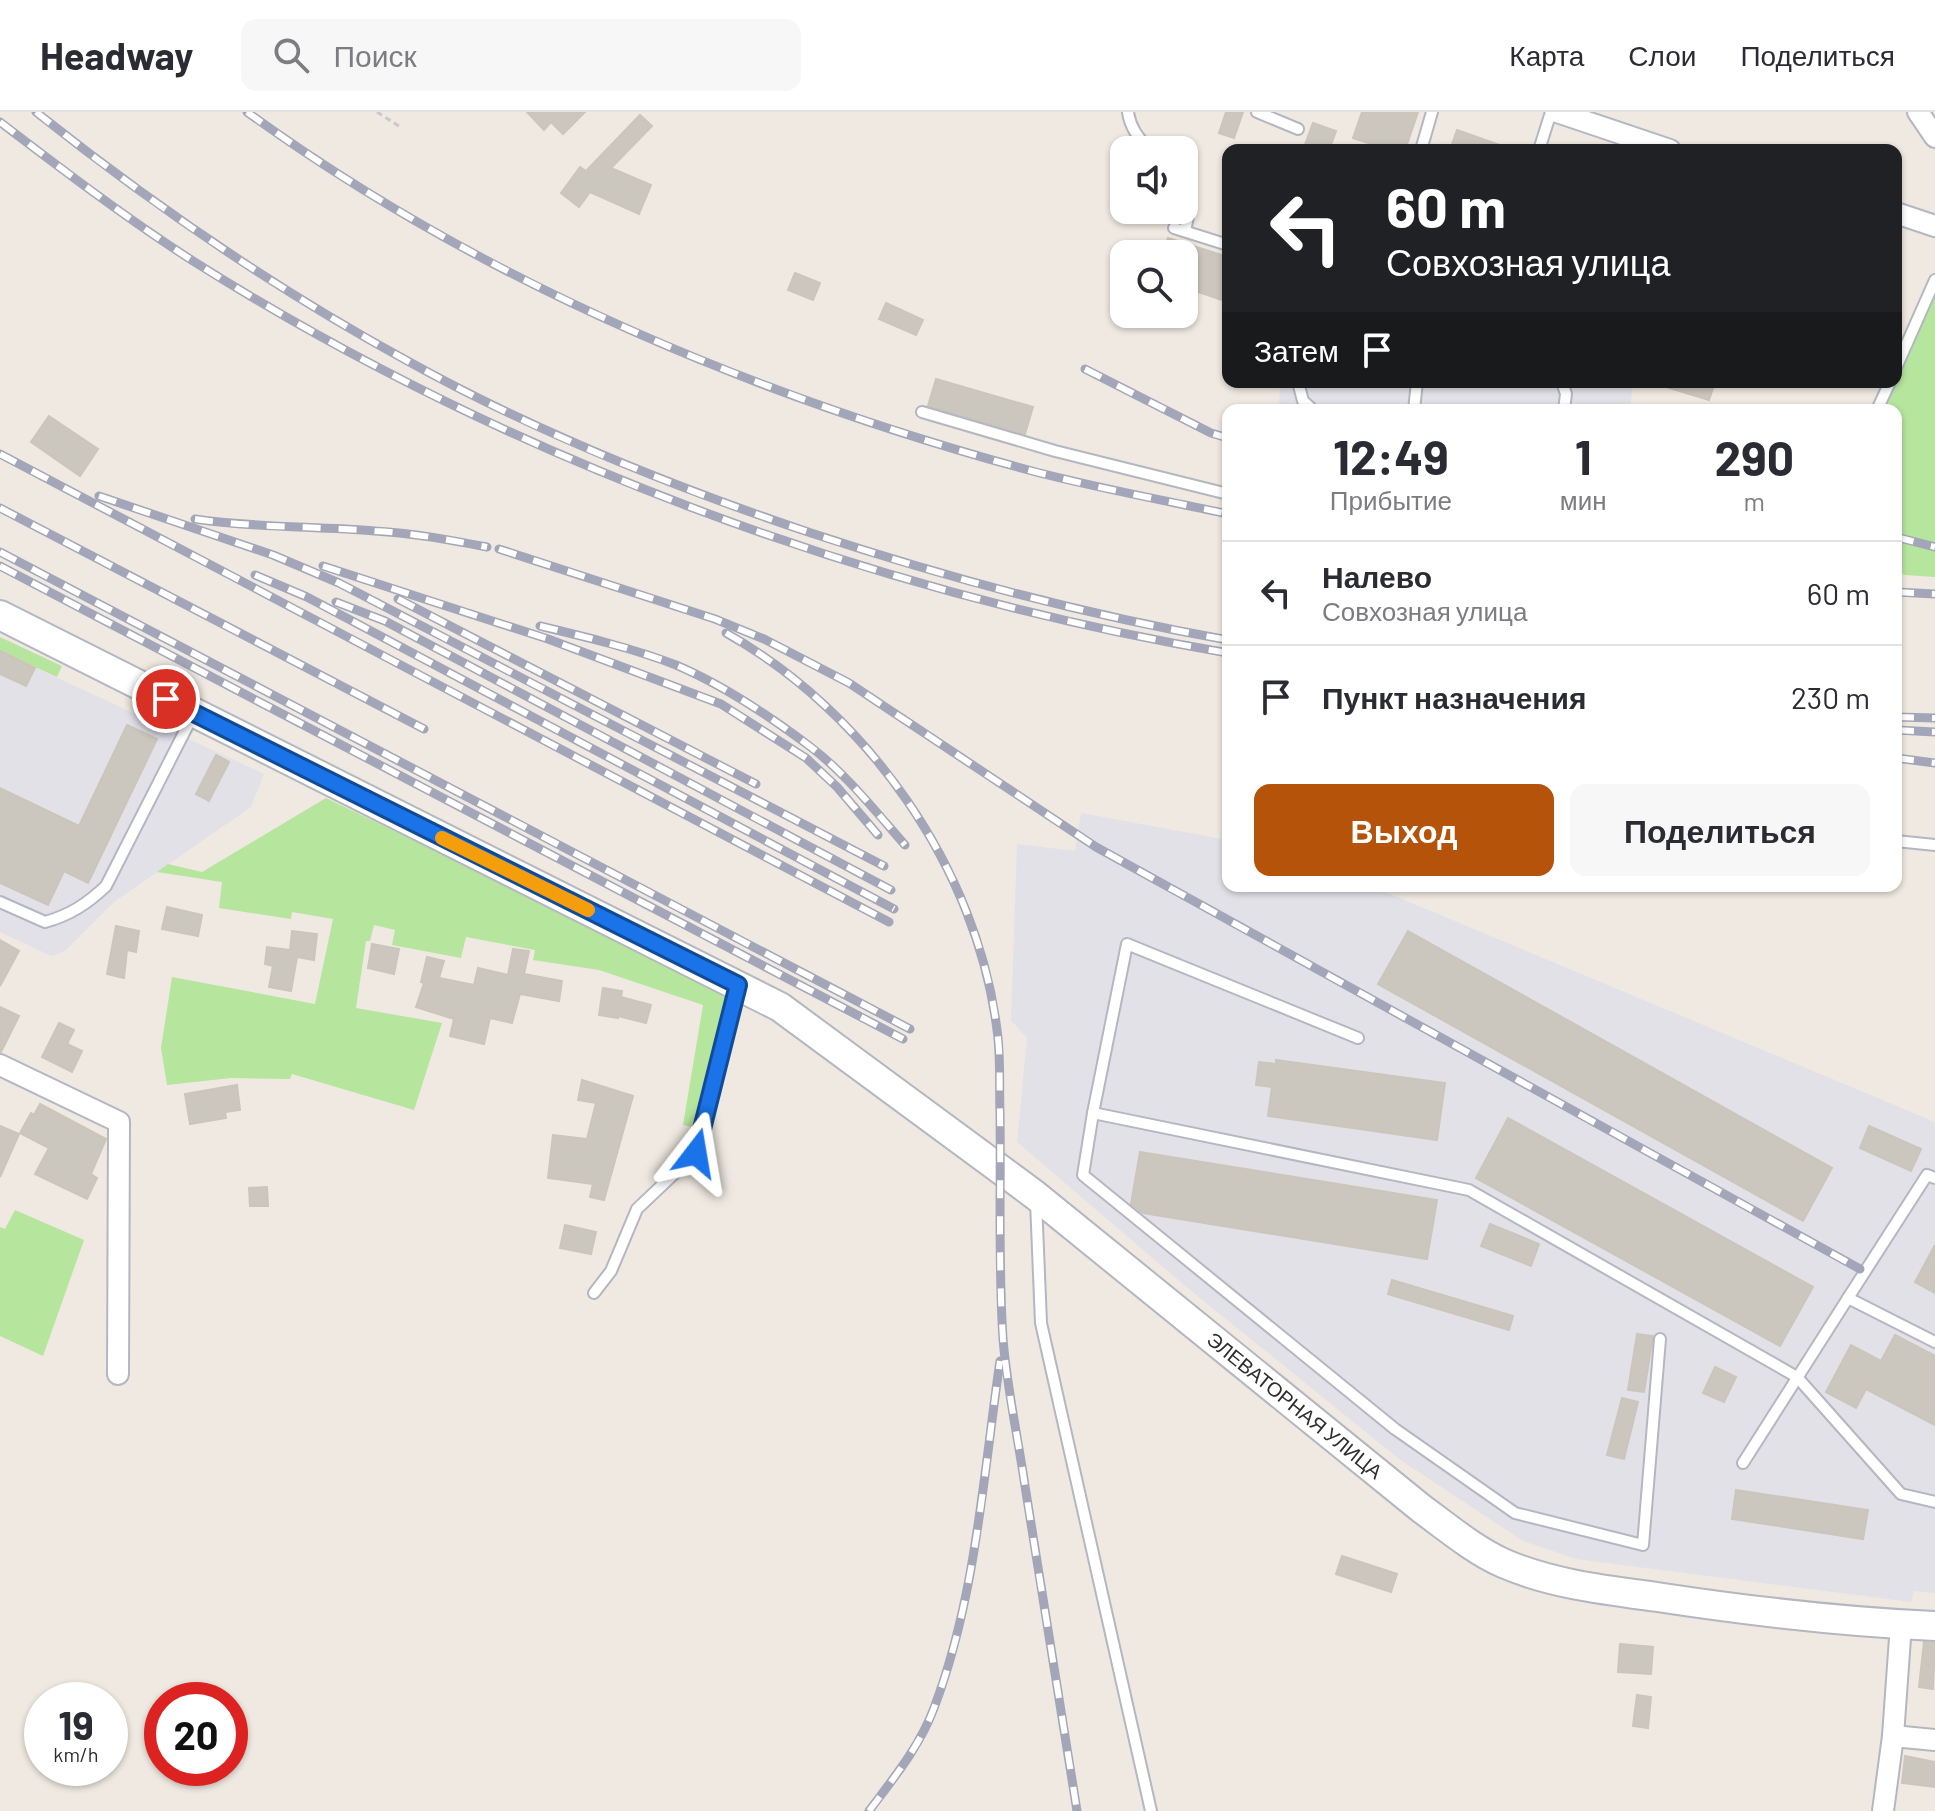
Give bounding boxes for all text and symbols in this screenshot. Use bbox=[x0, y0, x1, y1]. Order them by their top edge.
search box bbox=[241, 19, 801, 91]
text: Headway bbox=[40, 32, 193, 78]
icon: search bbox=[269, 33, 313, 77]
text: Поиск bbox=[333, 37, 417, 73]
text: Карта bbox=[1509, 38, 1584, 72]
text: Слои bbox=[1628, 38, 1696, 72]
text: Поделиться bbox=[1740, 38, 1895, 72]
map controls bbox=[1110, 136, 1198, 328]
button: sound bbox=[1110, 136, 1198, 224]
text: 60 m bbox=[1386, 172, 1506, 239]
icon: left bbox=[1254, 176, 1358, 280]
button: search bbox=[1110, 240, 1198, 328]
text: Совхозная улица bbox=[1386, 240, 1670, 283]
icon: arrive bbox=[1355, 328, 1399, 372]
text: Затем bbox=[1254, 332, 1339, 368]
text: 12:49 bbox=[1333, 427, 1449, 485]
text: 1 bbox=[1575, 427, 1592, 485]
text: 290 bbox=[1714, 428, 1794, 486]
text: Прибытие bbox=[1330, 484, 1452, 515]
text: мин bbox=[1560, 484, 1607, 515]
text: m bbox=[1744, 485, 1765, 516]
text: Налево bbox=[1322, 558, 1432, 594]
icon: left bbox=[1254, 571, 1298, 615]
text: 60 m bbox=[1807, 575, 1870, 611]
text: Совхозная улица bbox=[1322, 595, 1527, 626]
pin bbox=[132, 665, 200, 733]
icon: arrive bbox=[1254, 675, 1298, 719]
icon: arrive bbox=[144, 677, 188, 721]
text: Пункт назначения bbox=[1322, 679, 1586, 715]
text: 230 m bbox=[1791, 679, 1870, 715]
button: Выход bbox=[1254, 784, 1554, 876]
button: Поделиться bbox=[1570, 784, 1870, 876]
position arrow bbox=[654, 1111, 738, 1195]
street label: ЭЛЕВАТОРНАЯ УЛИЦА bbox=[1203, 1327, 1388, 1483]
speed limit sign: 20 bbox=[144, 1682, 248, 1786]
text: 19 bbox=[58, 1700, 94, 1748]
text: km/h bbox=[53, 1742, 99, 1766]

